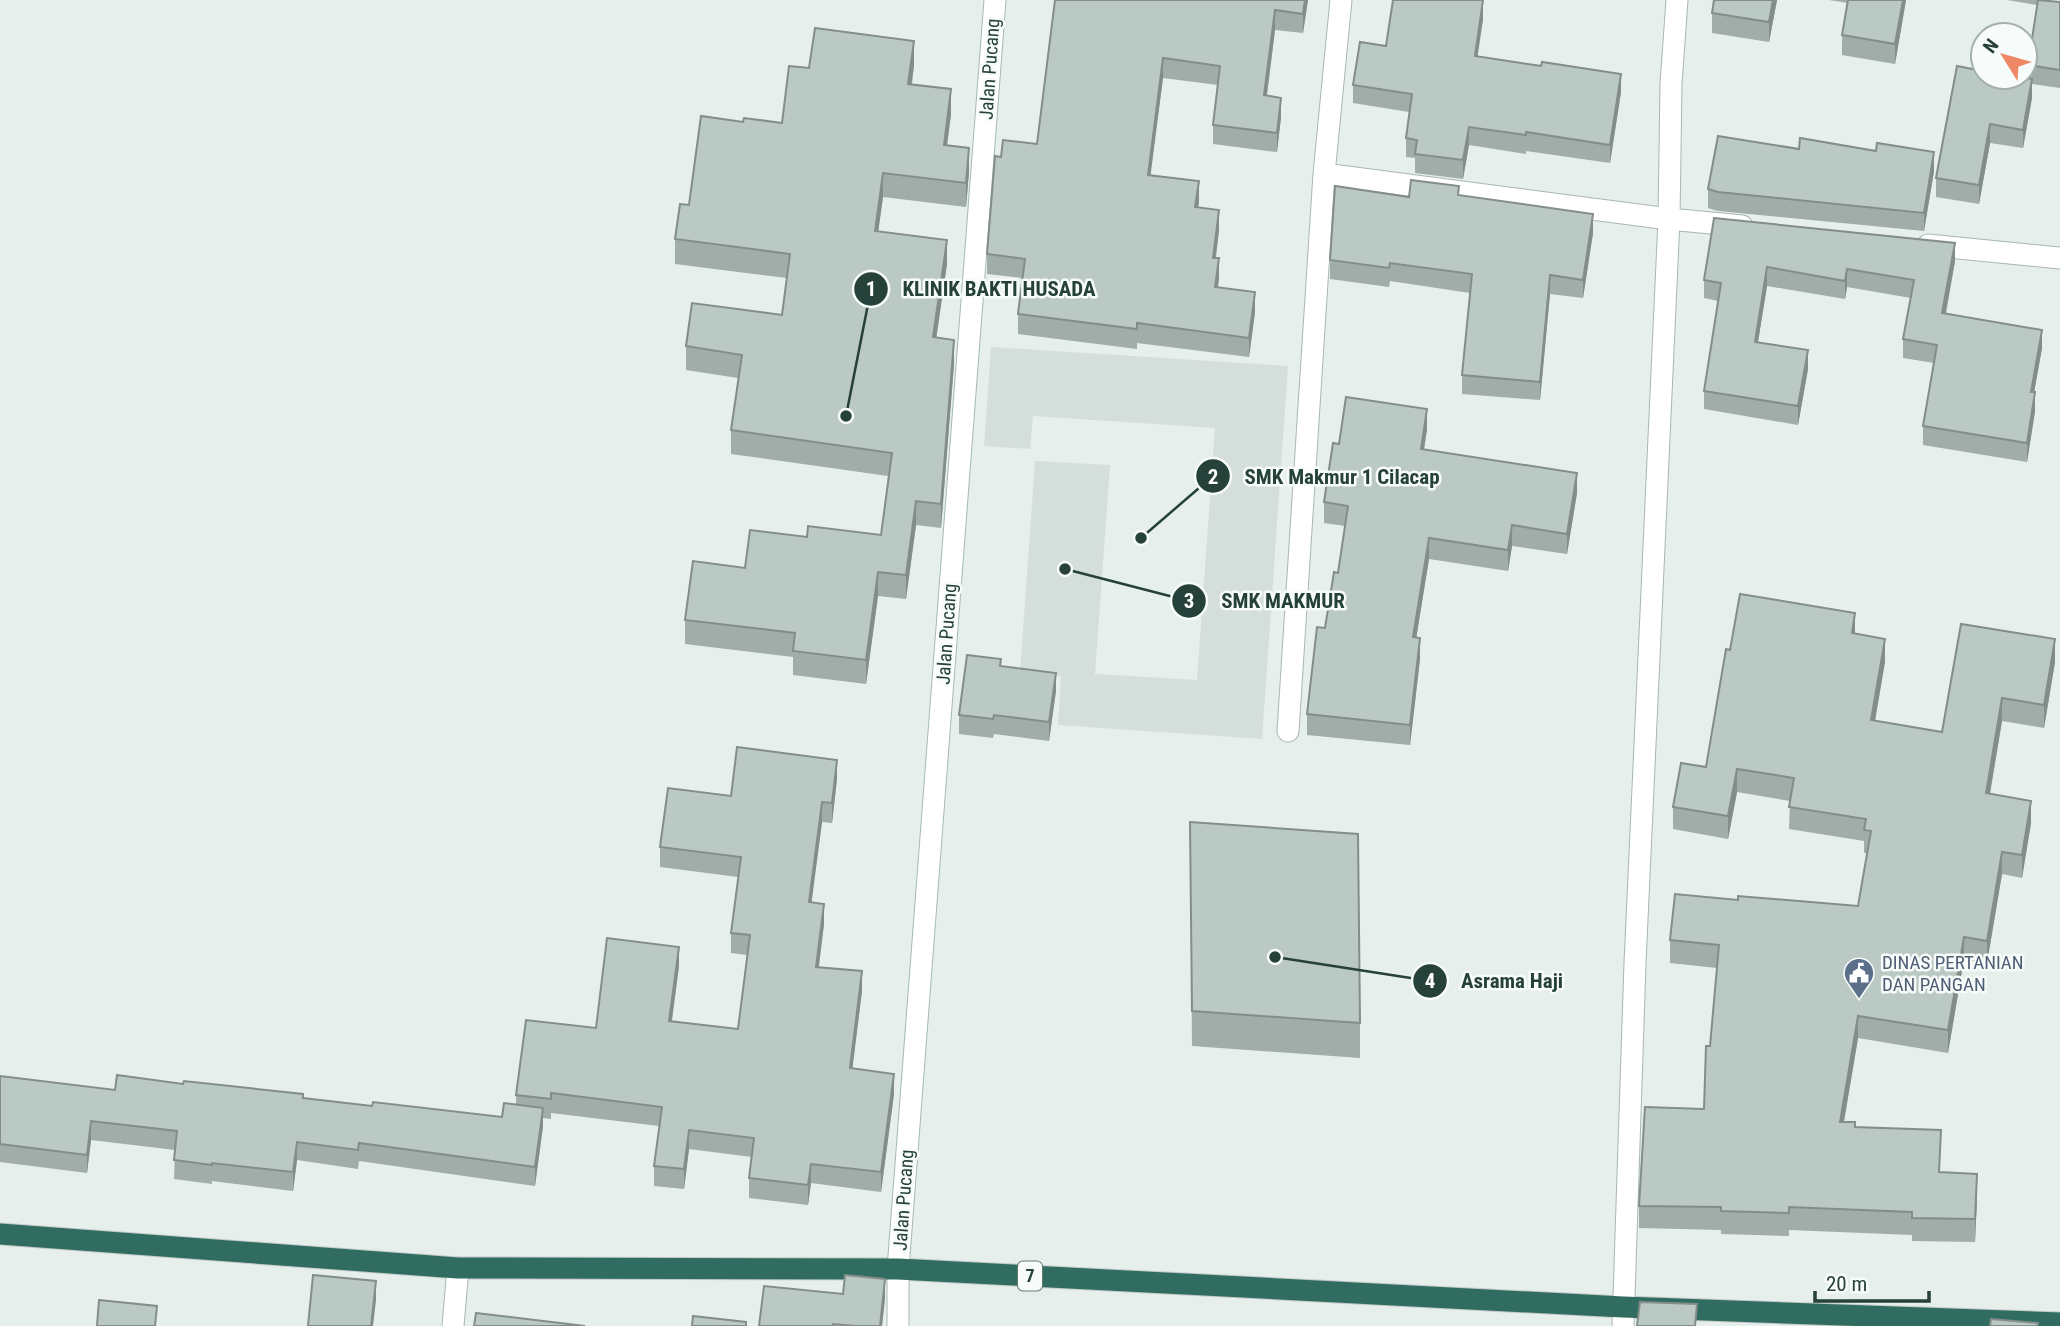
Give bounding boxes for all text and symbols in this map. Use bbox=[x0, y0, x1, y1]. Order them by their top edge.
street label: Jalan Pucang bbox=[974, 18, 1005, 120]
north arrow bbox=[1969, 21, 2039, 91]
text: N bbox=[1978, 35, 2004, 58]
callout: KLINIK BAKTI HUSADA bbox=[854, 268, 1110, 310]
text: 1 bbox=[866, 277, 876, 301]
text: KLINIK BAKTI HUSADA bbox=[902, 277, 1096, 301]
callout: SMK Makmur 1 Cilacap bbox=[1196, 455, 1454, 497]
text: 2 bbox=[1208, 465, 1218, 489]
text: SMK Makmur 1 Cilacap bbox=[1244, 465, 1440, 489]
callout: SMK MAKMUR bbox=[1172, 580, 1358, 622]
street label: Jalan Pucang bbox=[931, 583, 962, 685]
text: 3 bbox=[1184, 589, 1194, 613]
text: SMK MAKMUR bbox=[1221, 589, 1345, 613]
place label: DINAS PERTANIAN DAN PANGAN bbox=[1882, 951, 2024, 996]
public building icon: DINAS PERTANIAN DAN PANGAN bbox=[1842, 956, 1876, 1000]
callout: Asrama Haji bbox=[1412, 960, 1577, 1002]
text: 4 bbox=[1425, 969, 1435, 993]
text: Asrama Haji bbox=[1461, 969, 1563, 993]
street label: Jalan Pucang bbox=[888, 1149, 919, 1251]
scale bar bbox=[1815, 1260, 1929, 1304]
road number: 7 bbox=[1018, 1261, 1042, 1290]
text: 20 m bbox=[1826, 1272, 1867, 1296]

